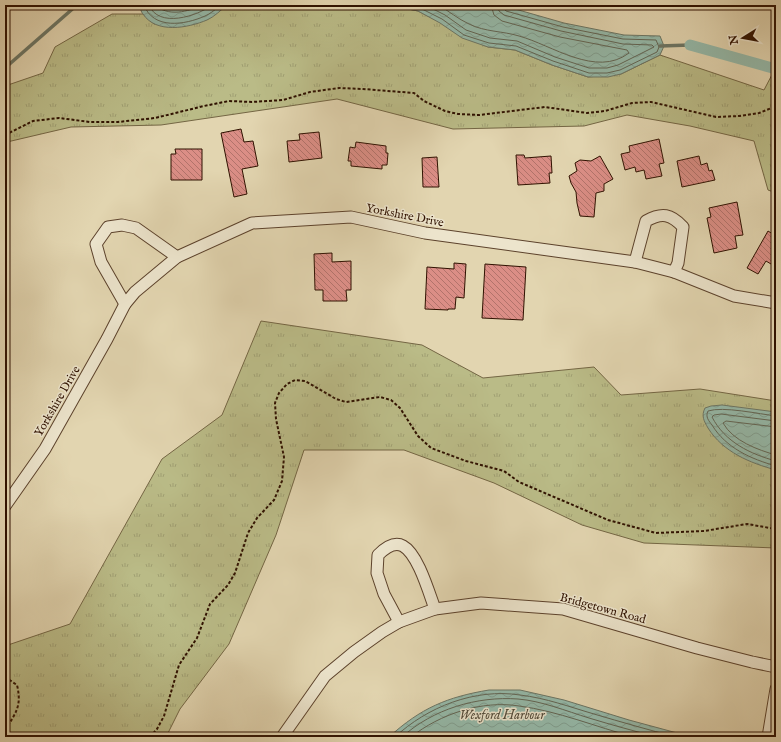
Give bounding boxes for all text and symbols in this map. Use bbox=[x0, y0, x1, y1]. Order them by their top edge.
north arrow bbox=[723, 18, 763, 58]
text: N bbox=[726, 33, 742, 47]
street label: Yorkshire Drive bbox=[365, 201, 446, 230]
street label: Yorkshire Drive bbox=[31, 363, 84, 439]
street label: Bridgetown Road bbox=[558, 590, 648, 627]
water label: Wexford Harbour bbox=[459, 707, 545, 724]

